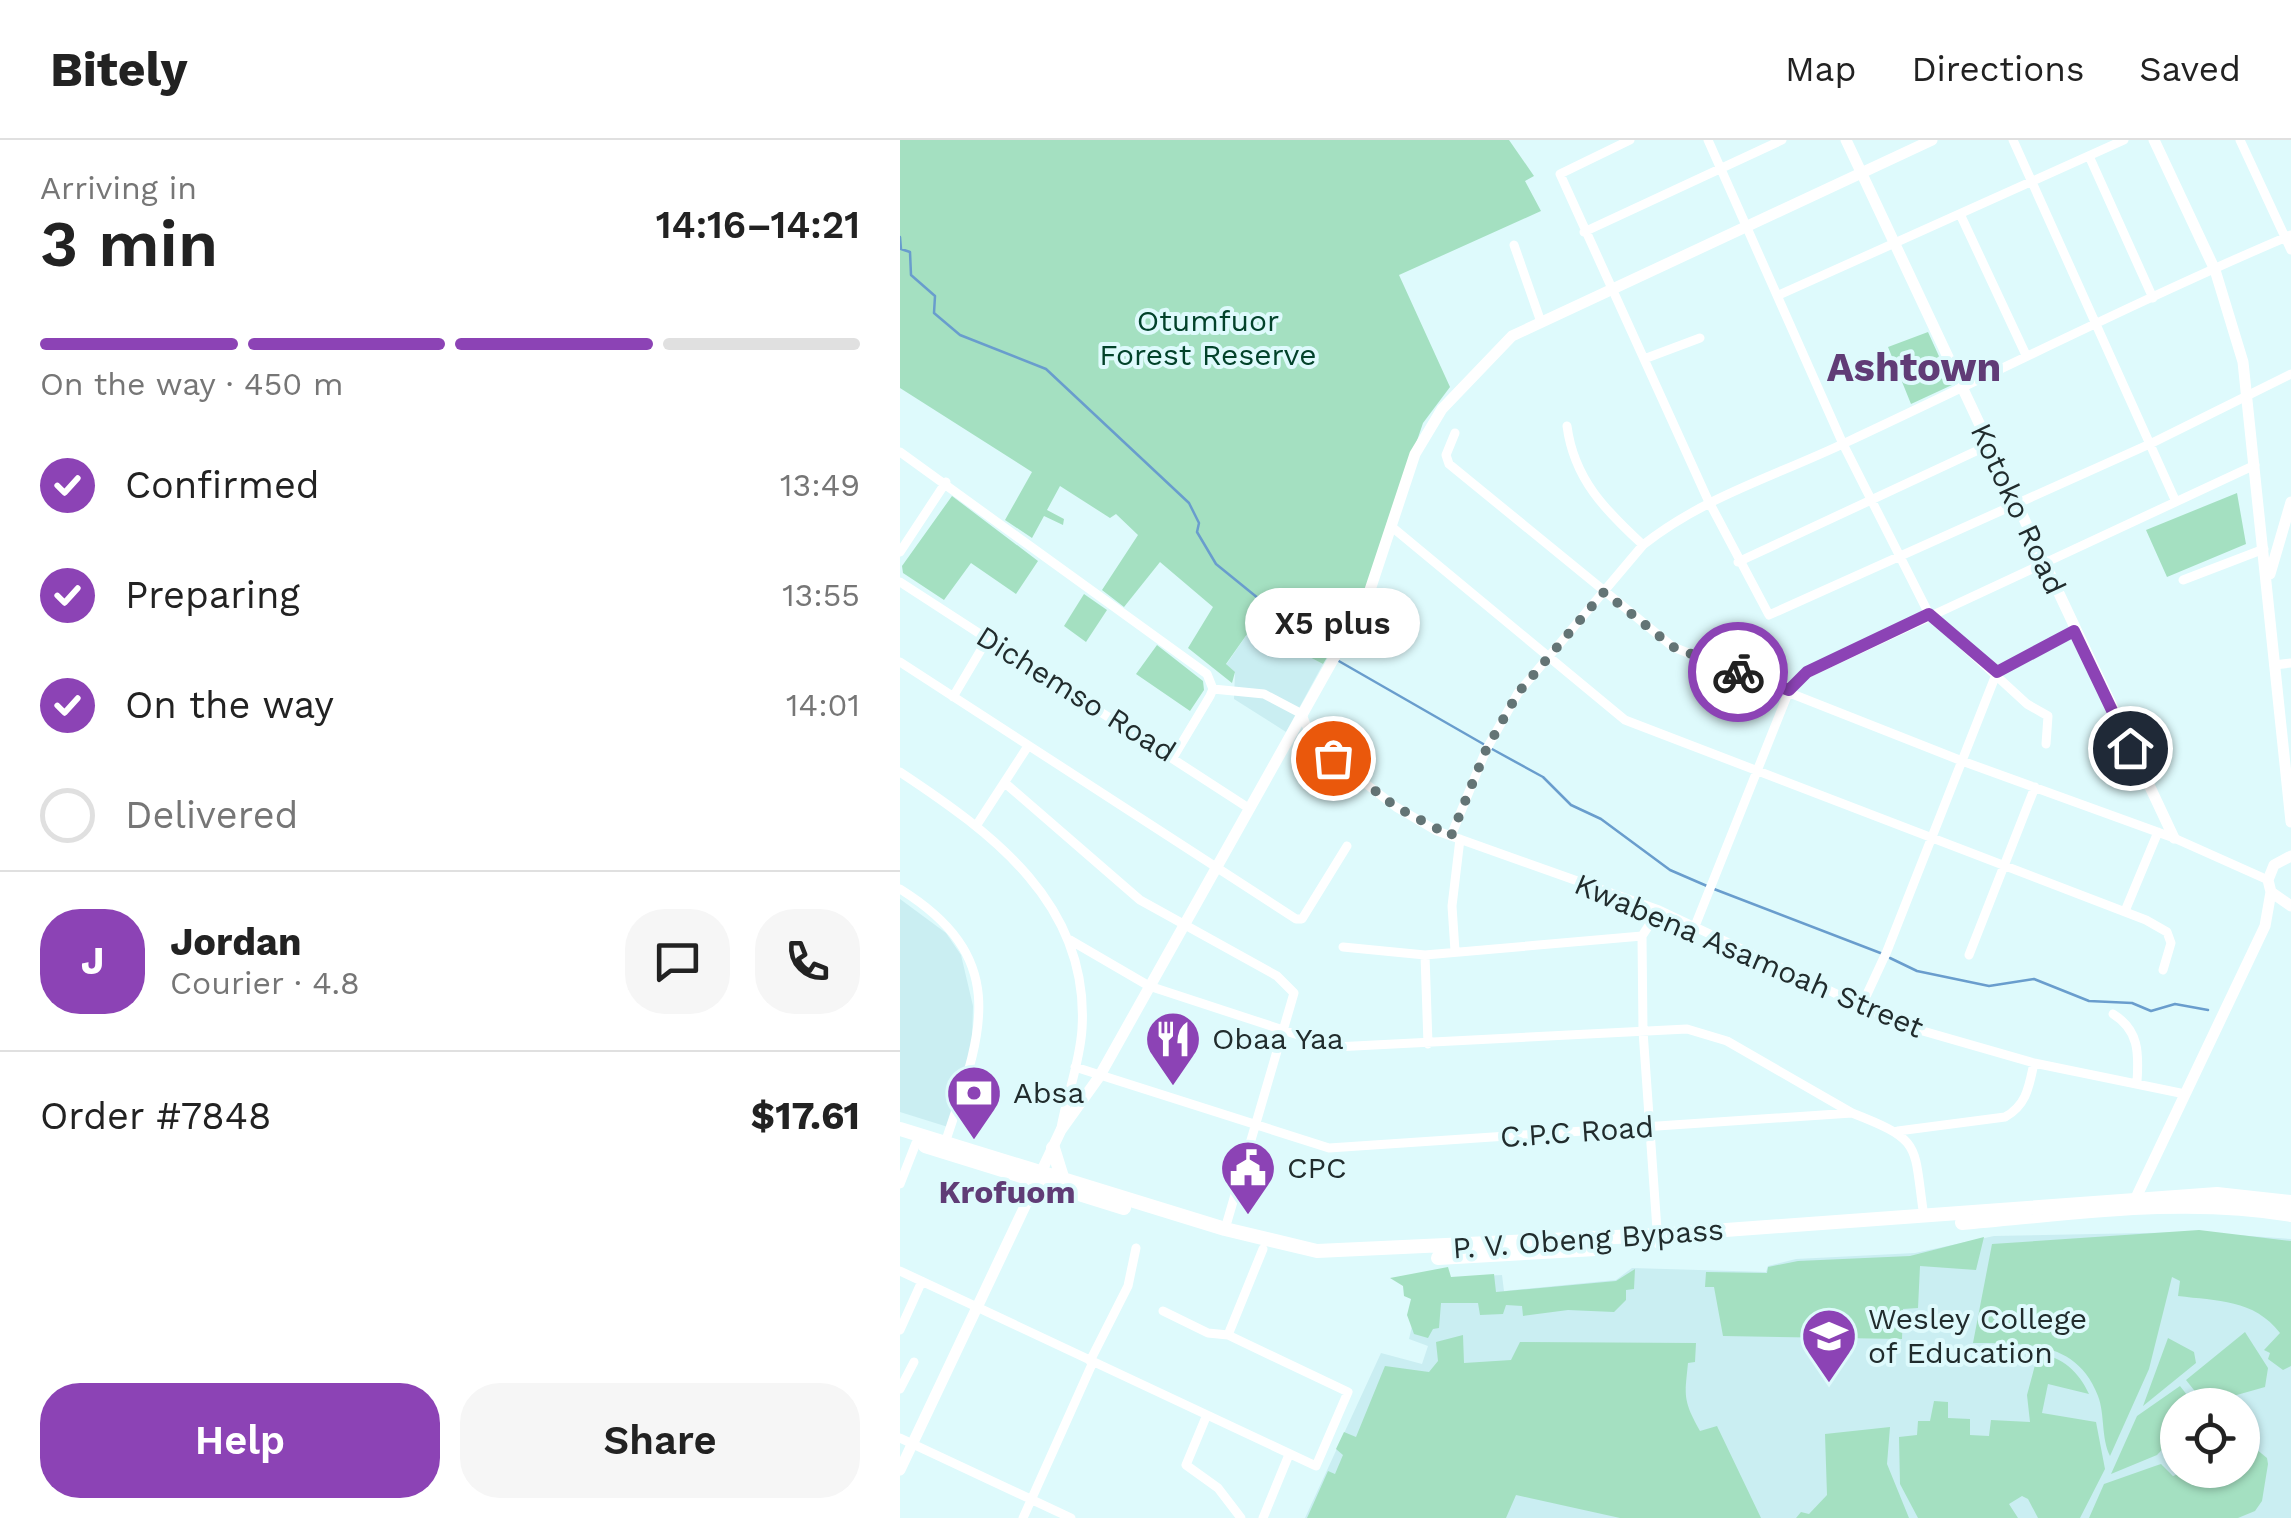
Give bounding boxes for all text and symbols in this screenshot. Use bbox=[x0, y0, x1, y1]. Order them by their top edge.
text: Bitely bbox=[50, 41, 188, 98]
text: Map bbox=[1785, 48, 1856, 90]
text: Directions bbox=[1911, 48, 2084, 90]
text: Saved bbox=[2139, 48, 2241, 90]
text: Arriving in bbox=[40, 169, 197, 207]
text: 14:16–14:21 bbox=[656, 203, 860, 247]
text: 3 min bbox=[40, 206, 218, 282]
park label: Otumfuor Forest Reserve bbox=[1099, 303, 1317, 372]
district label: Ashtown bbox=[1827, 344, 2001, 391]
text: On the way · 450 m bbox=[40, 365, 344, 403]
street label: Kotoko Road bbox=[1964, 418, 2073, 600]
icon: check bbox=[40, 458, 95, 513]
text: Confirmed bbox=[125, 463, 320, 507]
text: 13:49 bbox=[780, 466, 860, 504]
icon: check bbox=[40, 568, 95, 623]
text: Preparing bbox=[125, 573, 300, 617]
text: 13:55 bbox=[782, 576, 860, 614]
callout: X5 plus bbox=[1246, 588, 1420, 658]
text: X5 plus bbox=[1275, 604, 1390, 642]
street label: Dichemso Road bbox=[970, 618, 1182, 769]
courier bbox=[1688, 622, 1788, 722]
icon: bike bbox=[1711, 645, 1766, 700]
icon: check bbox=[40, 678, 95, 733]
text: On the way bbox=[125, 683, 334, 727]
text: 14:01 bbox=[786, 686, 860, 724]
pin bbox=[2088, 706, 2173, 791]
pin bbox=[1291, 716, 1376, 801]
icon: home bbox=[2103, 721, 2158, 776]
icon: bag bbox=[1306, 731, 1361, 786]
text: Delivered bbox=[125, 793, 298, 837]
street label: Kwabena Asamoah Street bbox=[1570, 866, 1929, 1045]
button: chat bbox=[625, 909, 730, 1014]
button: phone bbox=[755, 909, 860, 1014]
text: Jordan bbox=[170, 920, 302, 964]
text: J bbox=[81, 939, 104, 983]
text: Courier · 4.8 bbox=[170, 964, 360, 1002]
restaurant icon: Obaa Yaa bbox=[1143, 1009, 1203, 1088]
place label: Obaa Yaa bbox=[1212, 1021, 1344, 1056]
bank icon: Absa bbox=[944, 1063, 1004, 1142]
place label: Absa bbox=[1013, 1075, 1084, 1110]
text: Order #7848 bbox=[40, 1094, 271, 1138]
text: $17.61 bbox=[751, 1094, 860, 1138]
street label: C.P.C Road bbox=[1499, 1109, 1655, 1154]
public building icon: CPC bbox=[1218, 1138, 1278, 1217]
place label: CPC bbox=[1287, 1150, 1346, 1185]
district label: Krofuom bbox=[938, 1173, 1076, 1211]
street label: P. V. Obeng Bypass bbox=[1451, 1212, 1725, 1265]
place label: Wesley College of Education bbox=[1868, 1301, 2087, 1370]
school or university icon: Wesley College of Education bbox=[1799, 1306, 1859, 1385]
button: Help bbox=[40, 1383, 440, 1498]
button: Share bbox=[460, 1383, 860, 1498]
map controls bbox=[2160, 1388, 2260, 1488]
button: locate bbox=[2160, 1388, 2260, 1488]

